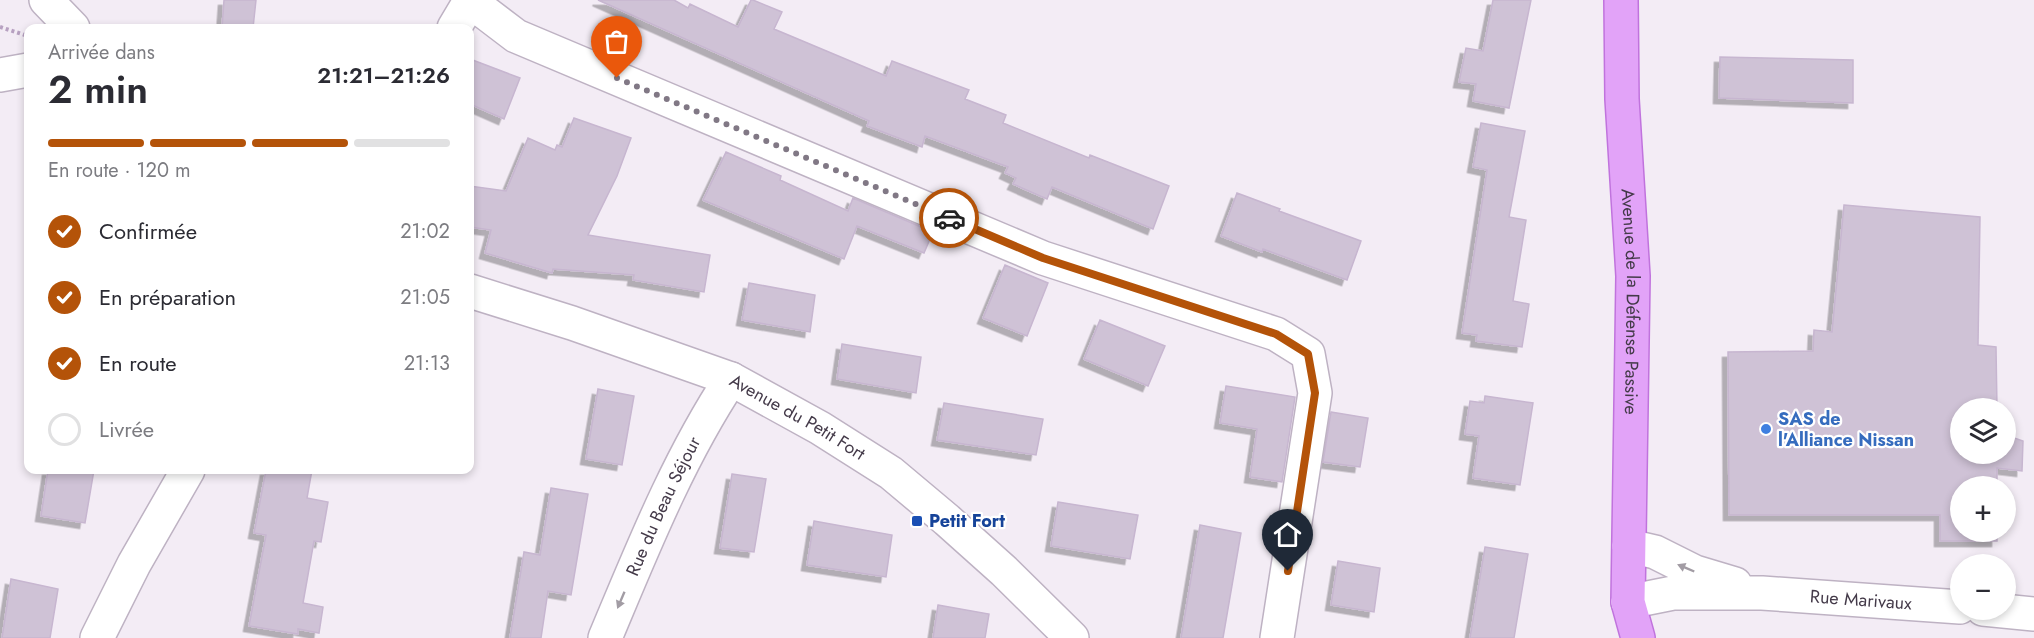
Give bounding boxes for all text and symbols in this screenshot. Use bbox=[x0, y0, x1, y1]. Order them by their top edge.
pin bbox=[591, 16, 642, 78]
icon: bag bbox=[600, 25, 633, 58]
text: Arrivée dans bbox=[48, 38, 155, 67]
text: 21:21–21:26 bbox=[317, 59, 450, 91]
text: 2 min bbox=[48, 61, 148, 118]
text: En route · 120 m bbox=[48, 156, 191, 185]
courier bbox=[919, 188, 979, 248]
street label: Avenue de la Défense Passive bbox=[1615, 188, 1646, 415]
icon: car bbox=[933, 202, 966, 235]
icon: check bbox=[48, 215, 81, 248]
text: Confirmée bbox=[99, 215, 197, 247]
text: 21:02 bbox=[400, 217, 450, 246]
icon: check bbox=[48, 281, 81, 314]
text: En préparation bbox=[99, 281, 236, 313]
text: 21:05 bbox=[400, 283, 450, 312]
icon: check bbox=[48, 347, 81, 380]
text: En route bbox=[99, 347, 177, 379]
text: 21:13 bbox=[404, 349, 450, 378]
street label: Avenue du Petit Fort bbox=[725, 368, 871, 467]
map controls bbox=[1950, 398, 2016, 620]
button: layers bbox=[1950, 398, 2016, 464]
place label: SAS de l'Alliance Nissan bbox=[1778, 406, 1914, 453]
text: Livrée bbox=[99, 413, 154, 445]
marker: SAS de l'Alliance Nissan bbox=[1759, 422, 1773, 436]
street label: Rue du Beau Séjour bbox=[619, 431, 708, 580]
button: + bbox=[1950, 476, 2016, 542]
place label: Petit Fort bbox=[929, 508, 1005, 534]
pin bbox=[1262, 509, 1313, 571]
marker: Petit Fort bbox=[910, 514, 924, 528]
icon: home bbox=[1271, 518, 1304, 551]
button: − bbox=[1950, 554, 2016, 620]
one-way arrow bbox=[1677, 563, 1695, 573]
street label: Rue Marivaux bbox=[1809, 583, 1913, 617]
one-way arrow bbox=[616, 591, 625, 609]

